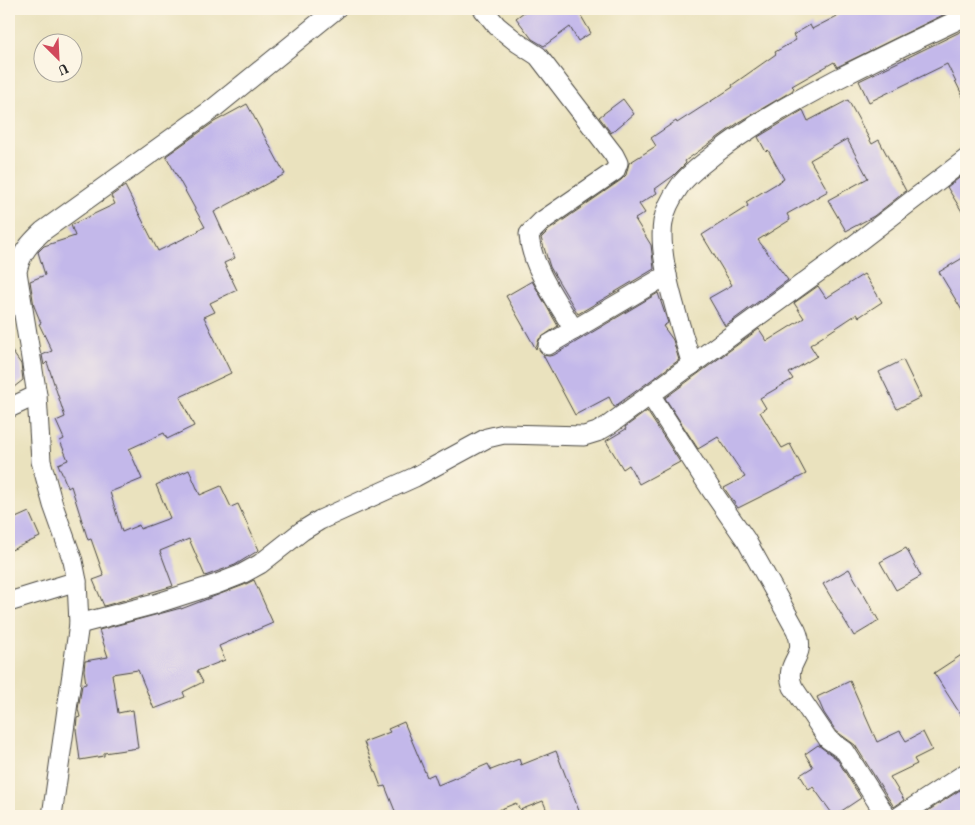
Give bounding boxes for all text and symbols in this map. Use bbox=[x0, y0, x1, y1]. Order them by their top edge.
north arrow bbox=[32, 32, 82, 82]
text: U bbox=[54, 58, 71, 79]

